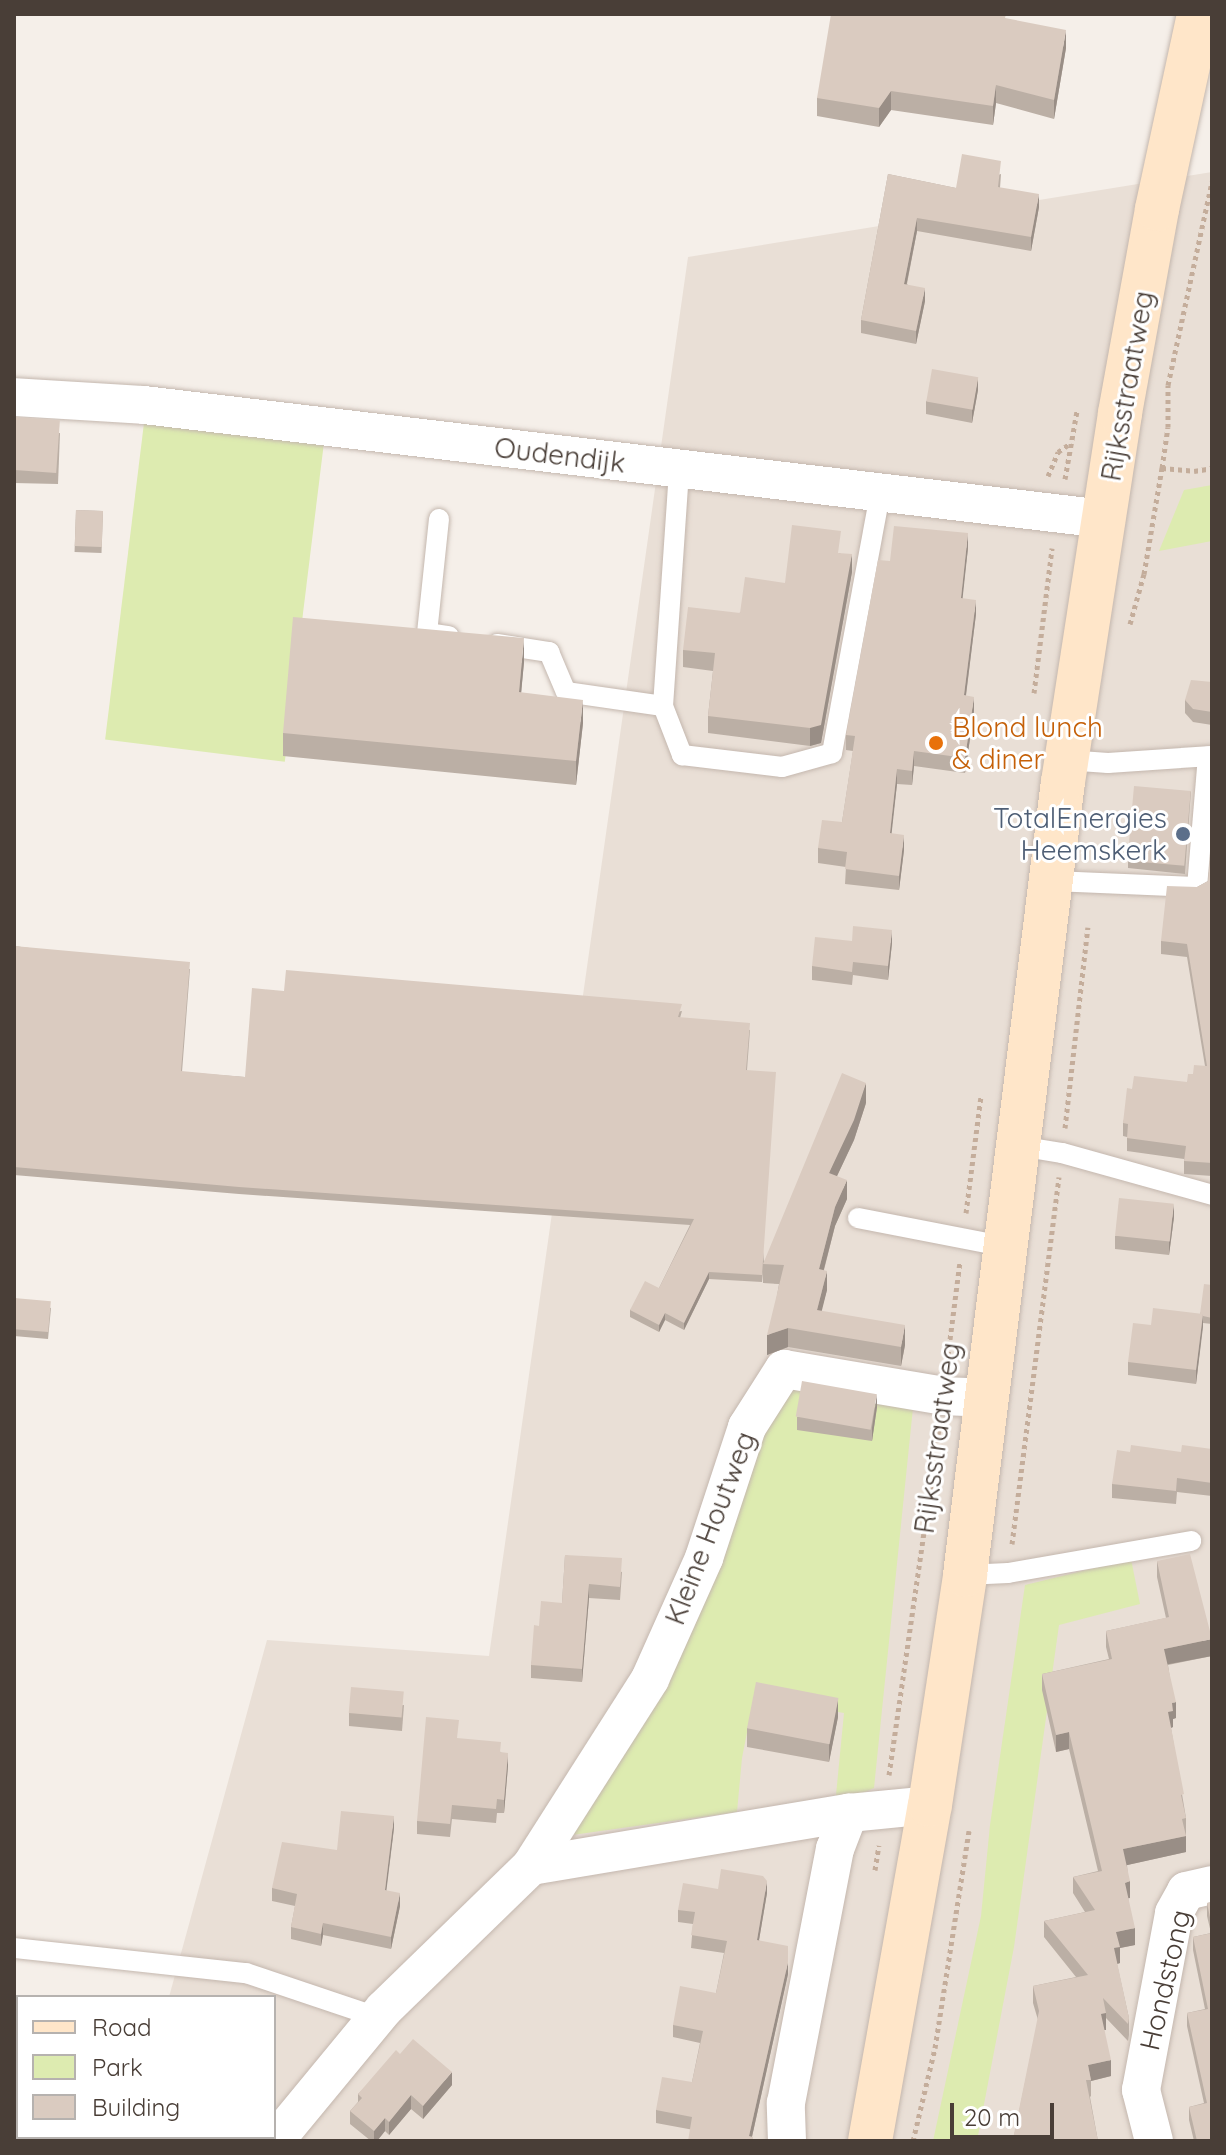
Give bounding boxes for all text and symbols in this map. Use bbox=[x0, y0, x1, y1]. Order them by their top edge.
street label: Rijksstraatweg bbox=[1094, 288, 1160, 484]
street label: Oudendijk bbox=[493, 430, 627, 480]
place label: Blond lunch & diner bbox=[952, 710, 1103, 776]
marker: Blond lunch & diner bbox=[927, 734, 945, 752]
place label: TotalEnergies Heemskerk bbox=[993, 801, 1167, 867]
marker: TotalEnergies Heemskerk bbox=[1174, 825, 1192, 843]
street label: Rijksstraatweg bbox=[907, 1340, 967, 1536]
street label: Kleine Houtweg bbox=[658, 1427, 762, 1629]
street label: Hondstong bbox=[1133, 1906, 1197, 2054]
legend bbox=[16, 1995, 276, 2139]
text: Road bbox=[92, 2012, 152, 2042]
text: Park bbox=[92, 2052, 143, 2082]
scale bar bbox=[954, 2087, 1058, 2137]
text: Building bbox=[92, 2092, 180, 2122]
text: 20 m bbox=[964, 2102, 1020, 2132]

